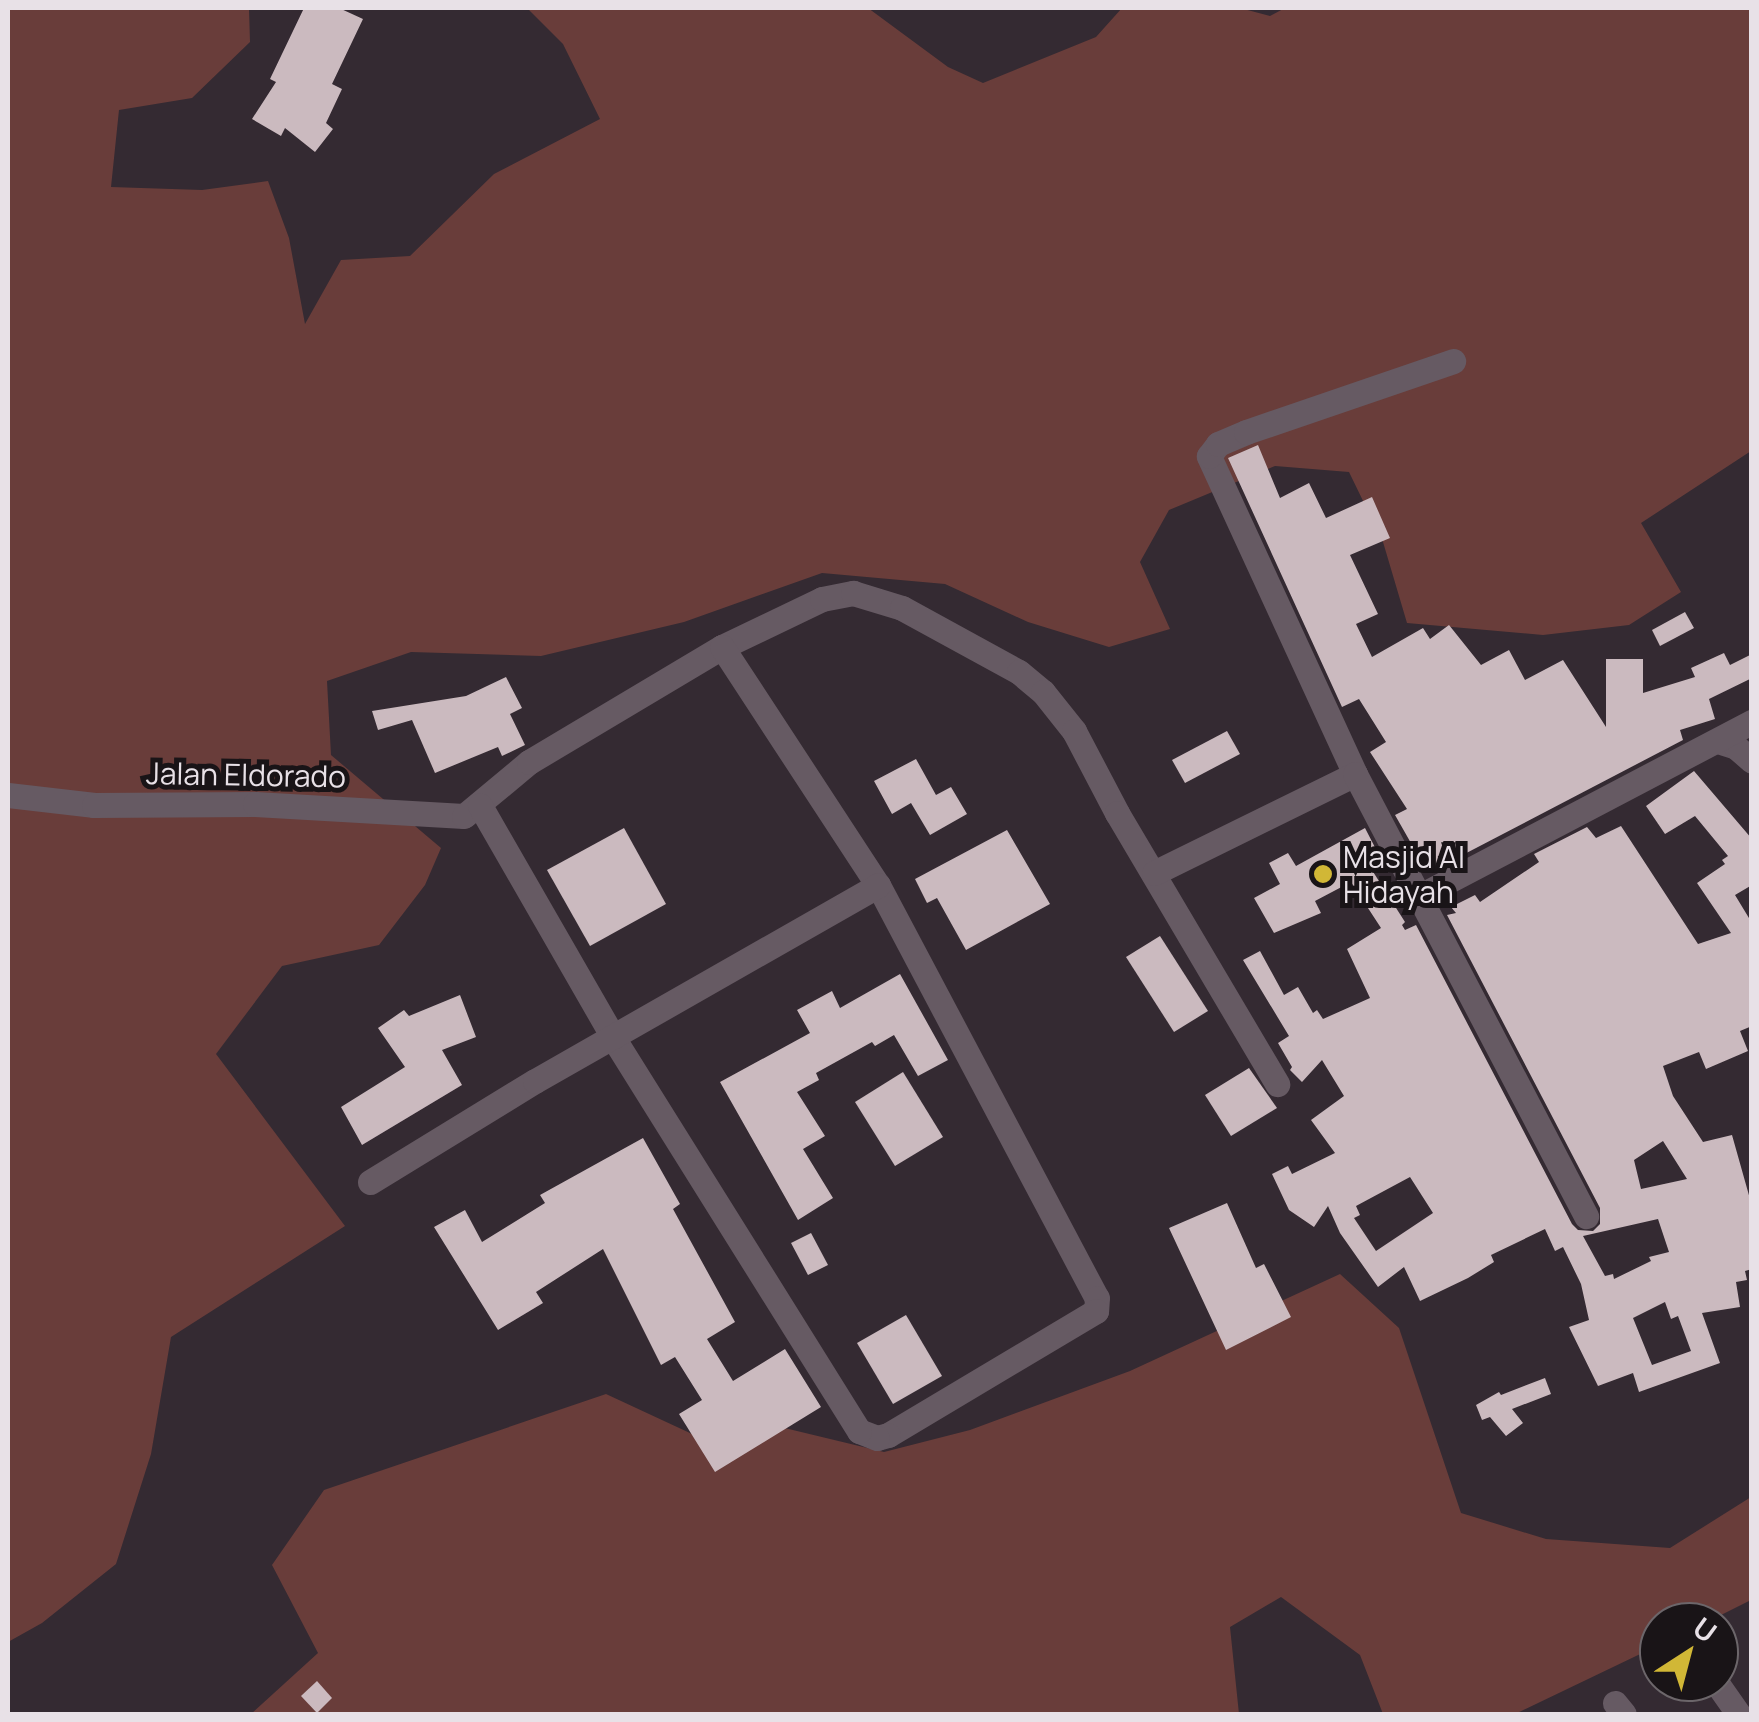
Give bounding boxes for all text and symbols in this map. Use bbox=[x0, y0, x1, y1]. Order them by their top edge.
street label: Jalan Eldorado bbox=[146, 755, 346, 795]
place label: Masjid Al Hidayah bbox=[1343, 839, 1465, 910]
marker: Masjid Al Hidayah bbox=[1312, 863, 1334, 885]
north arrow bbox=[1639, 1602, 1739, 1702]
text: U bbox=[1686, 1608, 1725, 1651]

